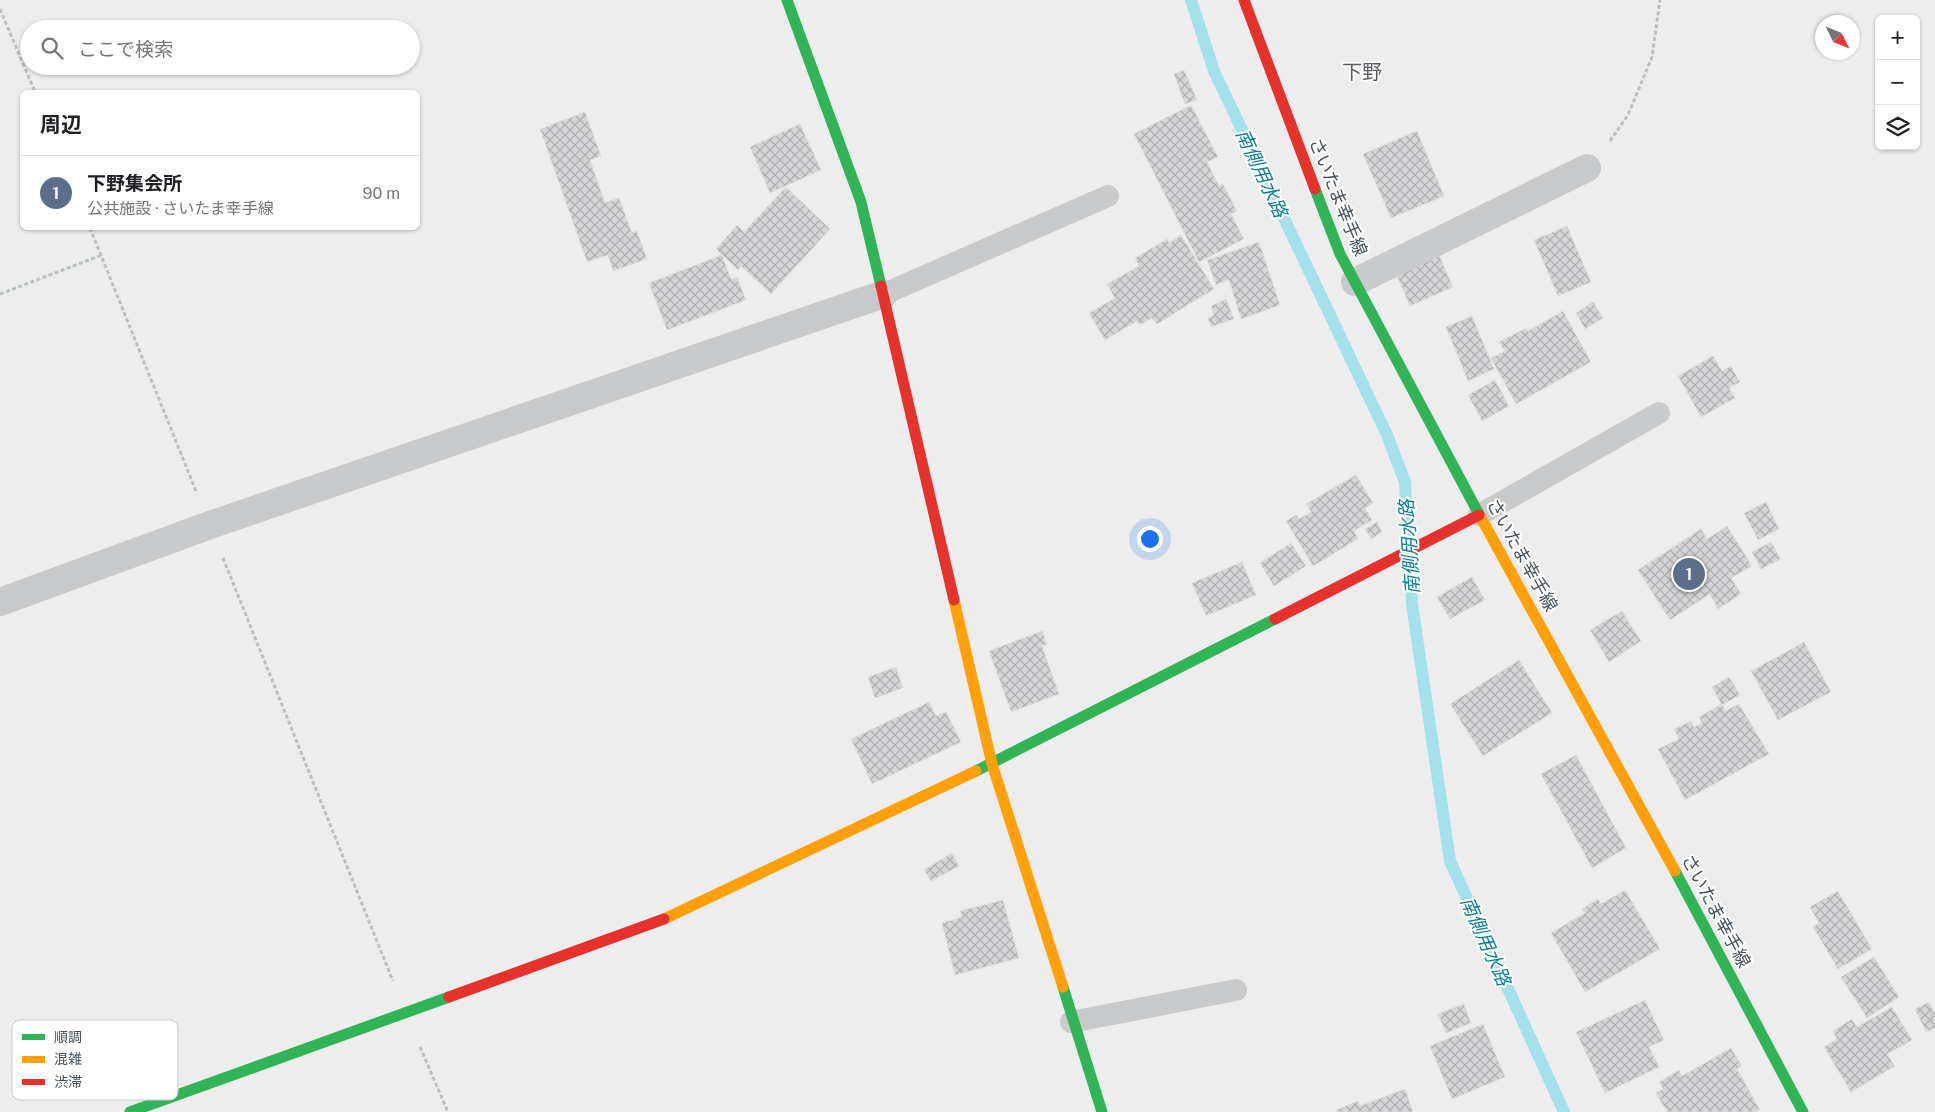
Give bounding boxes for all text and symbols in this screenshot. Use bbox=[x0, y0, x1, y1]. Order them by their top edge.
north arrow bbox=[1815, 15, 1860, 60]
map controls bbox=[1875, 15, 1920, 150]
button: + bbox=[1875, 15, 1920, 60]
search box bbox=[20, 20, 420, 75]
icon: search bbox=[38, 34, 66, 62]
text: ここで検索 bbox=[78, 38, 173, 60]
district label: 下野 bbox=[1342, 60, 1382, 84]
button: − bbox=[1875, 60, 1920, 105]
button: layers bbox=[1875, 105, 1920, 150]
text: 周辺 bbox=[40, 112, 82, 137]
water label: 南側用水路 bbox=[1232, 125, 1293, 223]
street label: さいたま幸手線 bbox=[1305, 135, 1372, 259]
text: 下野集会所 bbox=[87, 172, 182, 194]
text: 1 bbox=[53, 184, 59, 203]
text: 90 m bbox=[363, 184, 400, 203]
text: 公共施設 · さいたま幸手線 bbox=[87, 199, 274, 218]
street label: さいたま幸手線 bbox=[1483, 495, 1562, 615]
water label: 南側用水路 bbox=[1395, 497, 1423, 595]
your location bbox=[1137, 526, 1163, 552]
pin: 1 bbox=[1673, 555, 1705, 593]
street label: さいたま幸手線 bbox=[1678, 850, 1755, 971]
water label: 南側用水路 bbox=[1457, 893, 1516, 991]
legend bbox=[12, 1020, 178, 1100]
text: 順調 bbox=[54, 1029, 82, 1045]
text: 混雑 bbox=[54, 1051, 82, 1067]
text: 渋滞 bbox=[54, 1074, 82, 1090]

